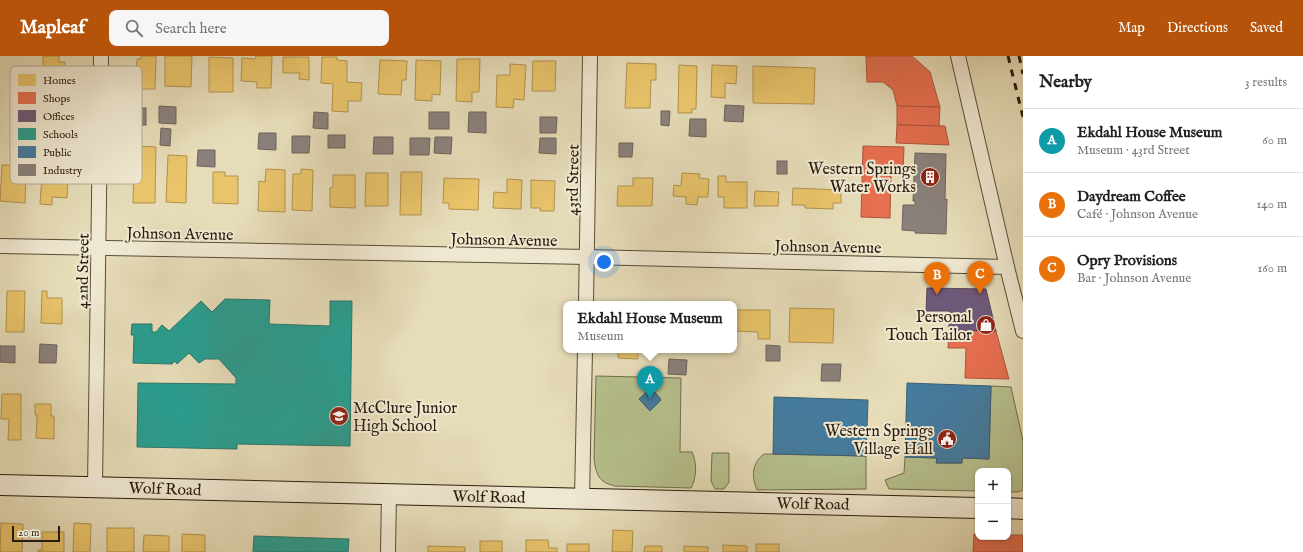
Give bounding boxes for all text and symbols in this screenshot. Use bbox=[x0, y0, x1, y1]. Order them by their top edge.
search box bbox=[109, 10, 389, 46]
text: Mapleaf bbox=[20, 16, 85, 40]
icon: search bbox=[123, 17, 145, 39]
text: Search here bbox=[155, 19, 227, 38]
text: Map bbox=[1118, 19, 1145, 37]
text: Directions bbox=[1167, 19, 1228, 37]
text: Saved bbox=[1250, 19, 1283, 37]
legend bbox=[10, 66, 142, 184]
text: Nearby bbox=[1039, 72, 1092, 93]
text: Homes bbox=[43, 74, 76, 88]
text: 3 results bbox=[1245, 74, 1287, 91]
text: Shops bbox=[43, 92, 70, 106]
text: Offices bbox=[43, 110, 74, 124]
text: Ekdahl House Museum bbox=[1077, 123, 1222, 142]
text: Schools bbox=[43, 128, 78, 142]
text: A bbox=[1048, 132, 1056, 149]
text: 60 m bbox=[1262, 132, 1287, 149]
text: Museum · 43rd Street bbox=[1077, 142, 1190, 159]
street label: 43rd Street bbox=[563, 144, 585, 216]
text: Public bbox=[43, 146, 72, 160]
place label: Western Springs Water Works bbox=[808, 160, 916, 198]
text: Industry bbox=[43, 164, 83, 178]
building icon: Western Springs Water Works bbox=[919, 166, 941, 188]
text: Daydream Coffee bbox=[1077, 187, 1186, 206]
text: B bbox=[1048, 196, 1056, 213]
text: 140 m bbox=[1257, 196, 1287, 213]
text: Café · Johnson Avenue bbox=[1077, 206, 1198, 223]
street label: Johnson Avenue bbox=[124, 224, 234, 246]
street label: Johnson Avenue bbox=[448, 230, 558, 252]
street label: 42nd Street bbox=[73, 233, 95, 309]
street label: Johnson Avenue bbox=[772, 237, 882, 259]
text: Opry Provisions bbox=[1077, 251, 1177, 270]
your location bbox=[594, 252, 614, 272]
text: C bbox=[1047, 260, 1057, 277]
text: 160 m bbox=[1257, 260, 1287, 277]
pin: C bbox=[967, 261, 993, 294]
pin: B bbox=[924, 262, 950, 295]
text: Bar · Johnson Avenue bbox=[1077, 270, 1191, 287]
popup bbox=[563, 301, 737, 353]
place label: Personal Touch Tailor bbox=[886, 308, 973, 346]
text: Ekdahl House Museum bbox=[577, 309, 723, 328]
shop icon: Personal Touch Tailor bbox=[975, 314, 997, 336]
text: Museum bbox=[577, 328, 624, 345]
pin: A bbox=[637, 366, 663, 399]
place label: McClure Junior High School bbox=[353, 399, 457, 437]
school or university icon: McClure Junior High School bbox=[328, 405, 350, 427]
place label: Western Springs Village Hall bbox=[825, 422, 934, 460]
public building icon: Western Springs Village Hall bbox=[936, 428, 958, 450]
map controls bbox=[975, 468, 1011, 540]
button: + bbox=[975, 468, 1011, 504]
street label: Wolf Road bbox=[128, 479, 202, 501]
street label: Wolf Road bbox=[452, 487, 526, 509]
street label: Wolf Road bbox=[776, 494, 850, 516]
button: − bbox=[975, 504, 1011, 540]
scale bar bbox=[12, 524, 60, 543]
text: 20 m bbox=[18, 526, 39, 540]

